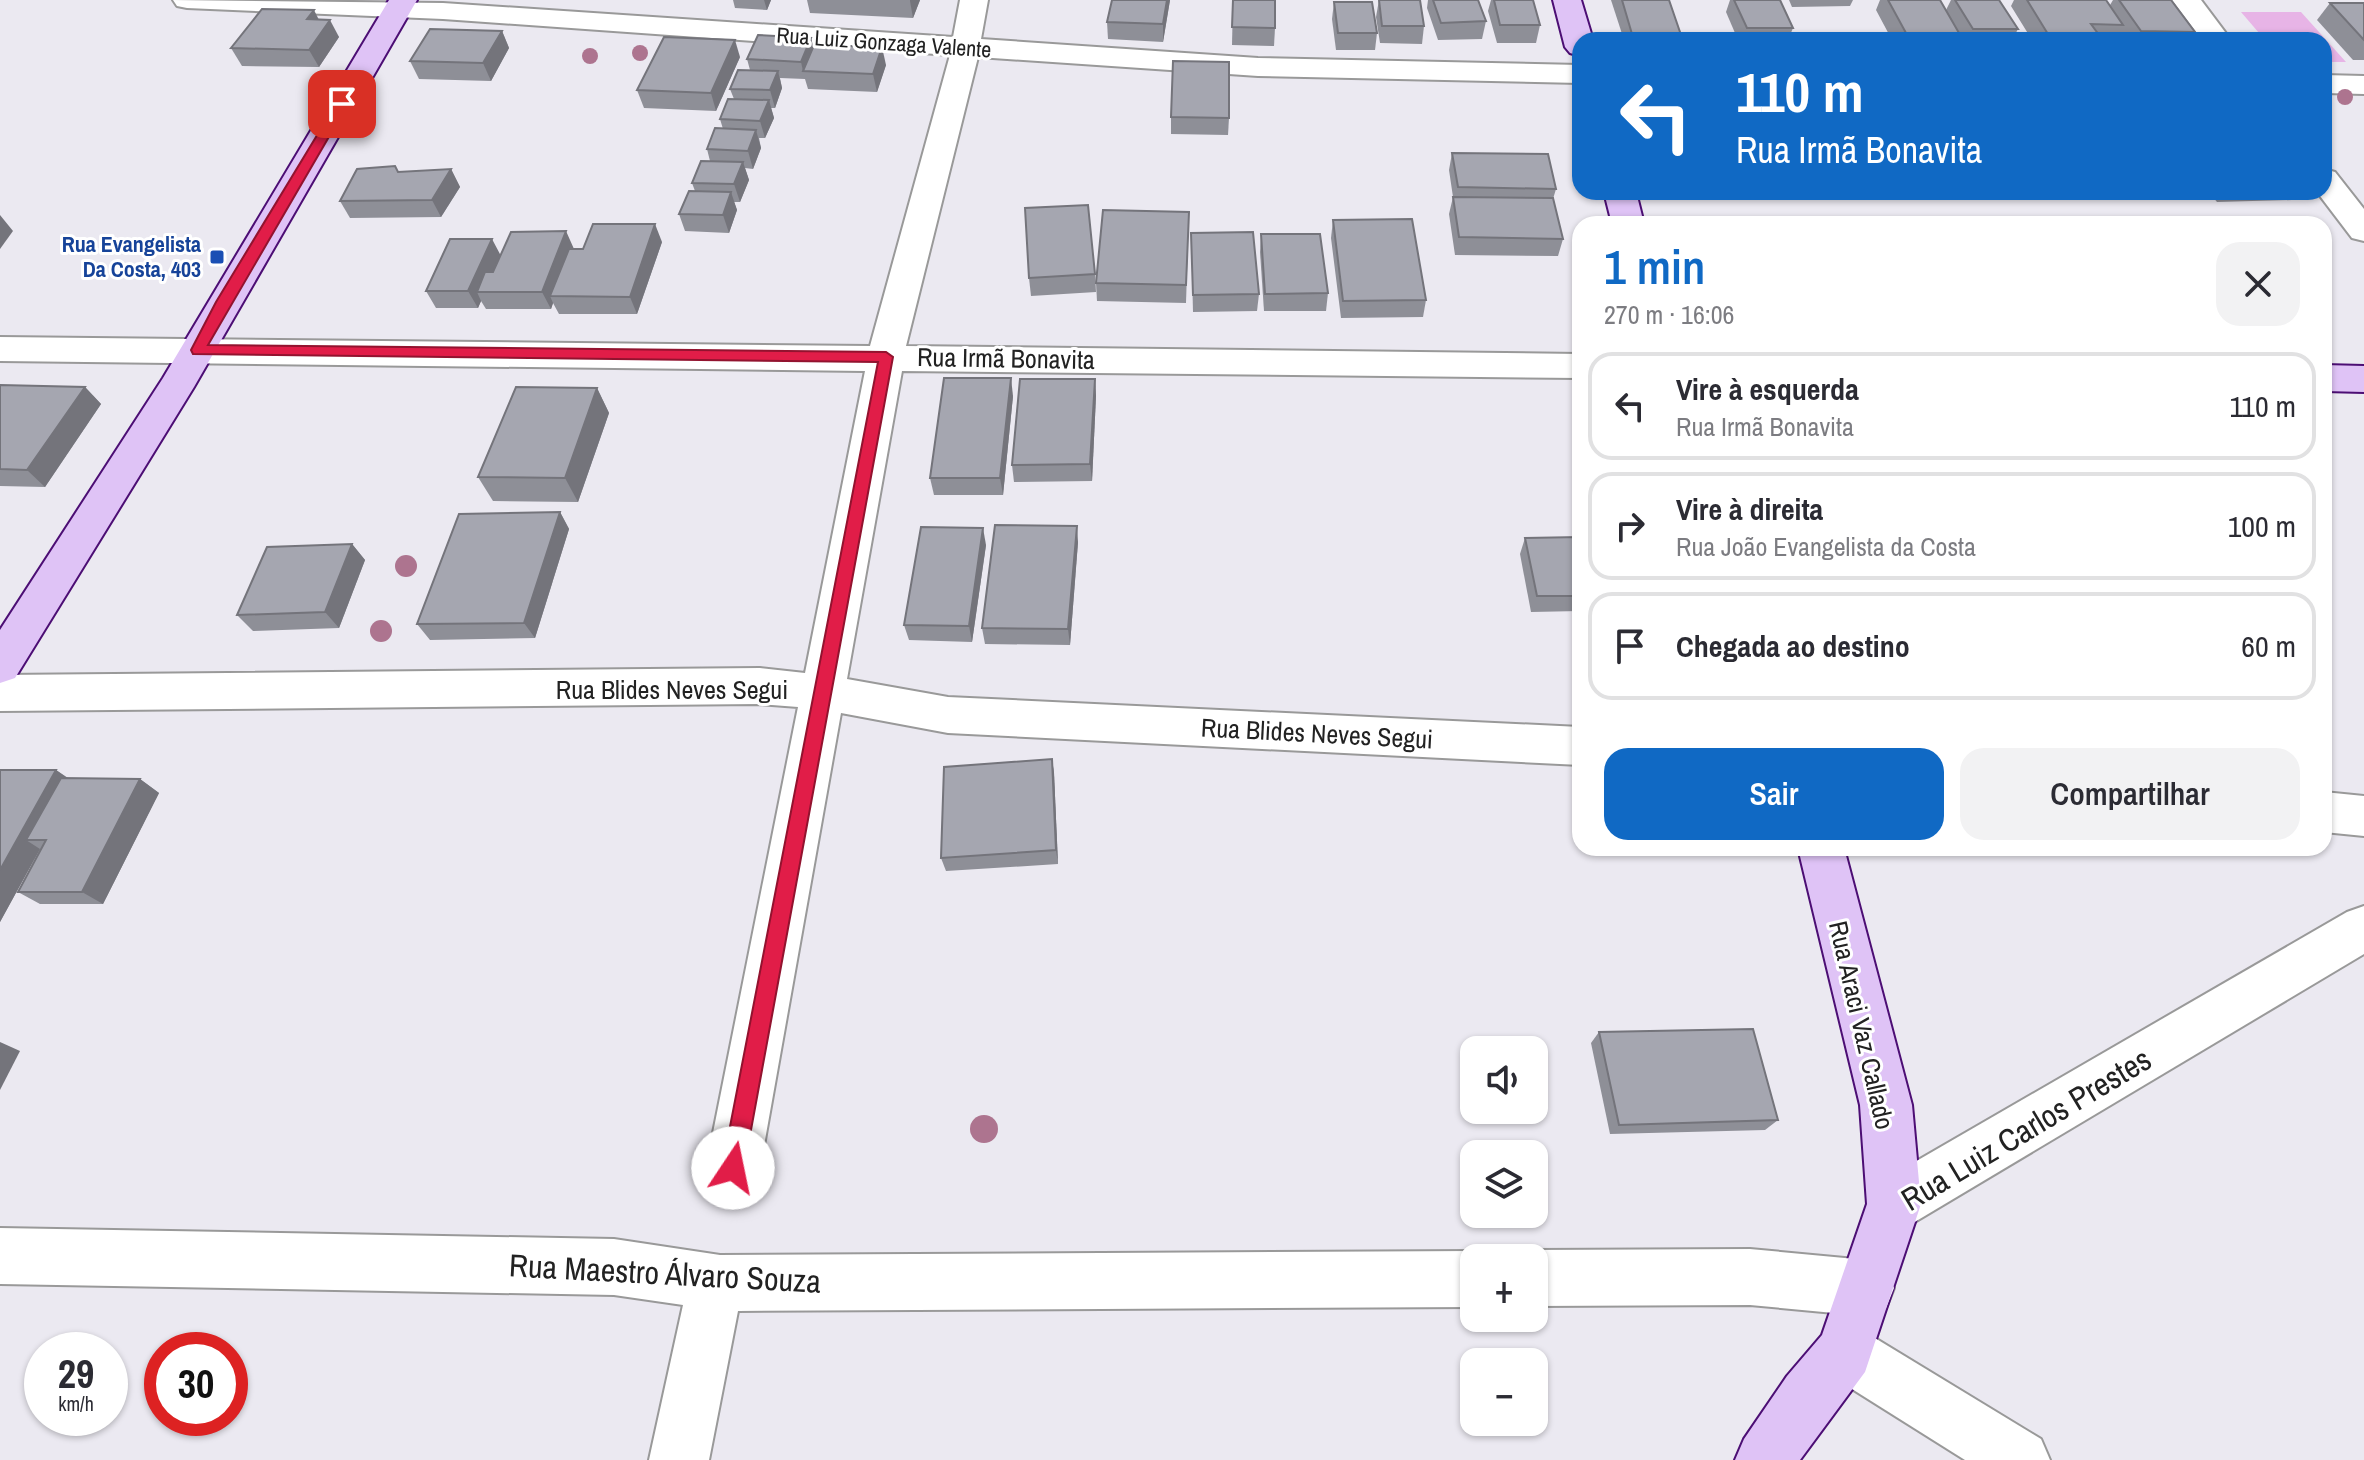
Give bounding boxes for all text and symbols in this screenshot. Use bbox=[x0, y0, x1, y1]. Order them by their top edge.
street label: Rua Luiz Gonzaga Valente bbox=[776, 20, 992, 64]
text: 110 m bbox=[1736, 54, 1864, 129]
icon: left bbox=[1604, 64, 1708, 168]
pin bbox=[308, 70, 376, 138]
icon: arrive bbox=[320, 82, 364, 126]
text: Rua Irmã Bonavita bbox=[1736, 126, 1982, 174]
place label: Rua Evangelista Da Costa, 403 bbox=[62, 229, 201, 284]
text: 1 min bbox=[1604, 234, 1705, 299]
button: close bbox=[2216, 242, 2300, 326]
marker: Rua Evangelista Da Costa, 403 bbox=[208, 248, 226, 266]
text: 270 m · 16:06 bbox=[1604, 297, 1734, 332]
street label: Rua Irmã Bonavita bbox=[917, 339, 1095, 377]
text: Vire à esquerda bbox=[1676, 369, 1859, 409]
icon: left bbox=[1608, 384, 1652, 428]
text: 110 m bbox=[2229, 386, 2296, 426]
text: Rua Irmã Bonavita bbox=[1676, 409, 1854, 444]
text: Vire à direita bbox=[1676, 489, 1823, 529]
icon: right bbox=[1608, 504, 1652, 548]
text: 100 m bbox=[2228, 506, 2296, 546]
text: Rua João Evangelista da Costa bbox=[1676, 529, 1976, 564]
icon: arrive bbox=[1608, 624, 1652, 668]
text: Chegada ao destino bbox=[1676, 626, 1910, 666]
text: 60 m bbox=[2241, 626, 2296, 666]
street label: Rua Blides Neves Segui bbox=[556, 672, 788, 707]
street label: Rua Blides Neves Segui bbox=[1200, 709, 1434, 757]
button: Sair bbox=[1604, 748, 1944, 840]
button: Compartilhar bbox=[1960, 748, 2300, 840]
street label: Rua Araci Vaz Callado bbox=[1821, 917, 1903, 1133]
map controls bbox=[1460, 1036, 1548, 1436]
button: sound bbox=[1460, 1036, 1548, 1124]
street label: Rua Luiz Carlos Prestes bbox=[1893, 1037, 2159, 1221]
position arrow bbox=[691, 1126, 775, 1210]
button: layers bbox=[1460, 1140, 1548, 1228]
street label: Rua Maestro Álvaro Souza bbox=[508, 1243, 822, 1303]
button: + bbox=[1460, 1244, 1548, 1332]
speed limit sign: 30 bbox=[144, 1332, 248, 1436]
text: 29 bbox=[58, 1347, 94, 1400]
button: − bbox=[1460, 1348, 1548, 1436]
text: km/h bbox=[58, 1390, 94, 1417]

